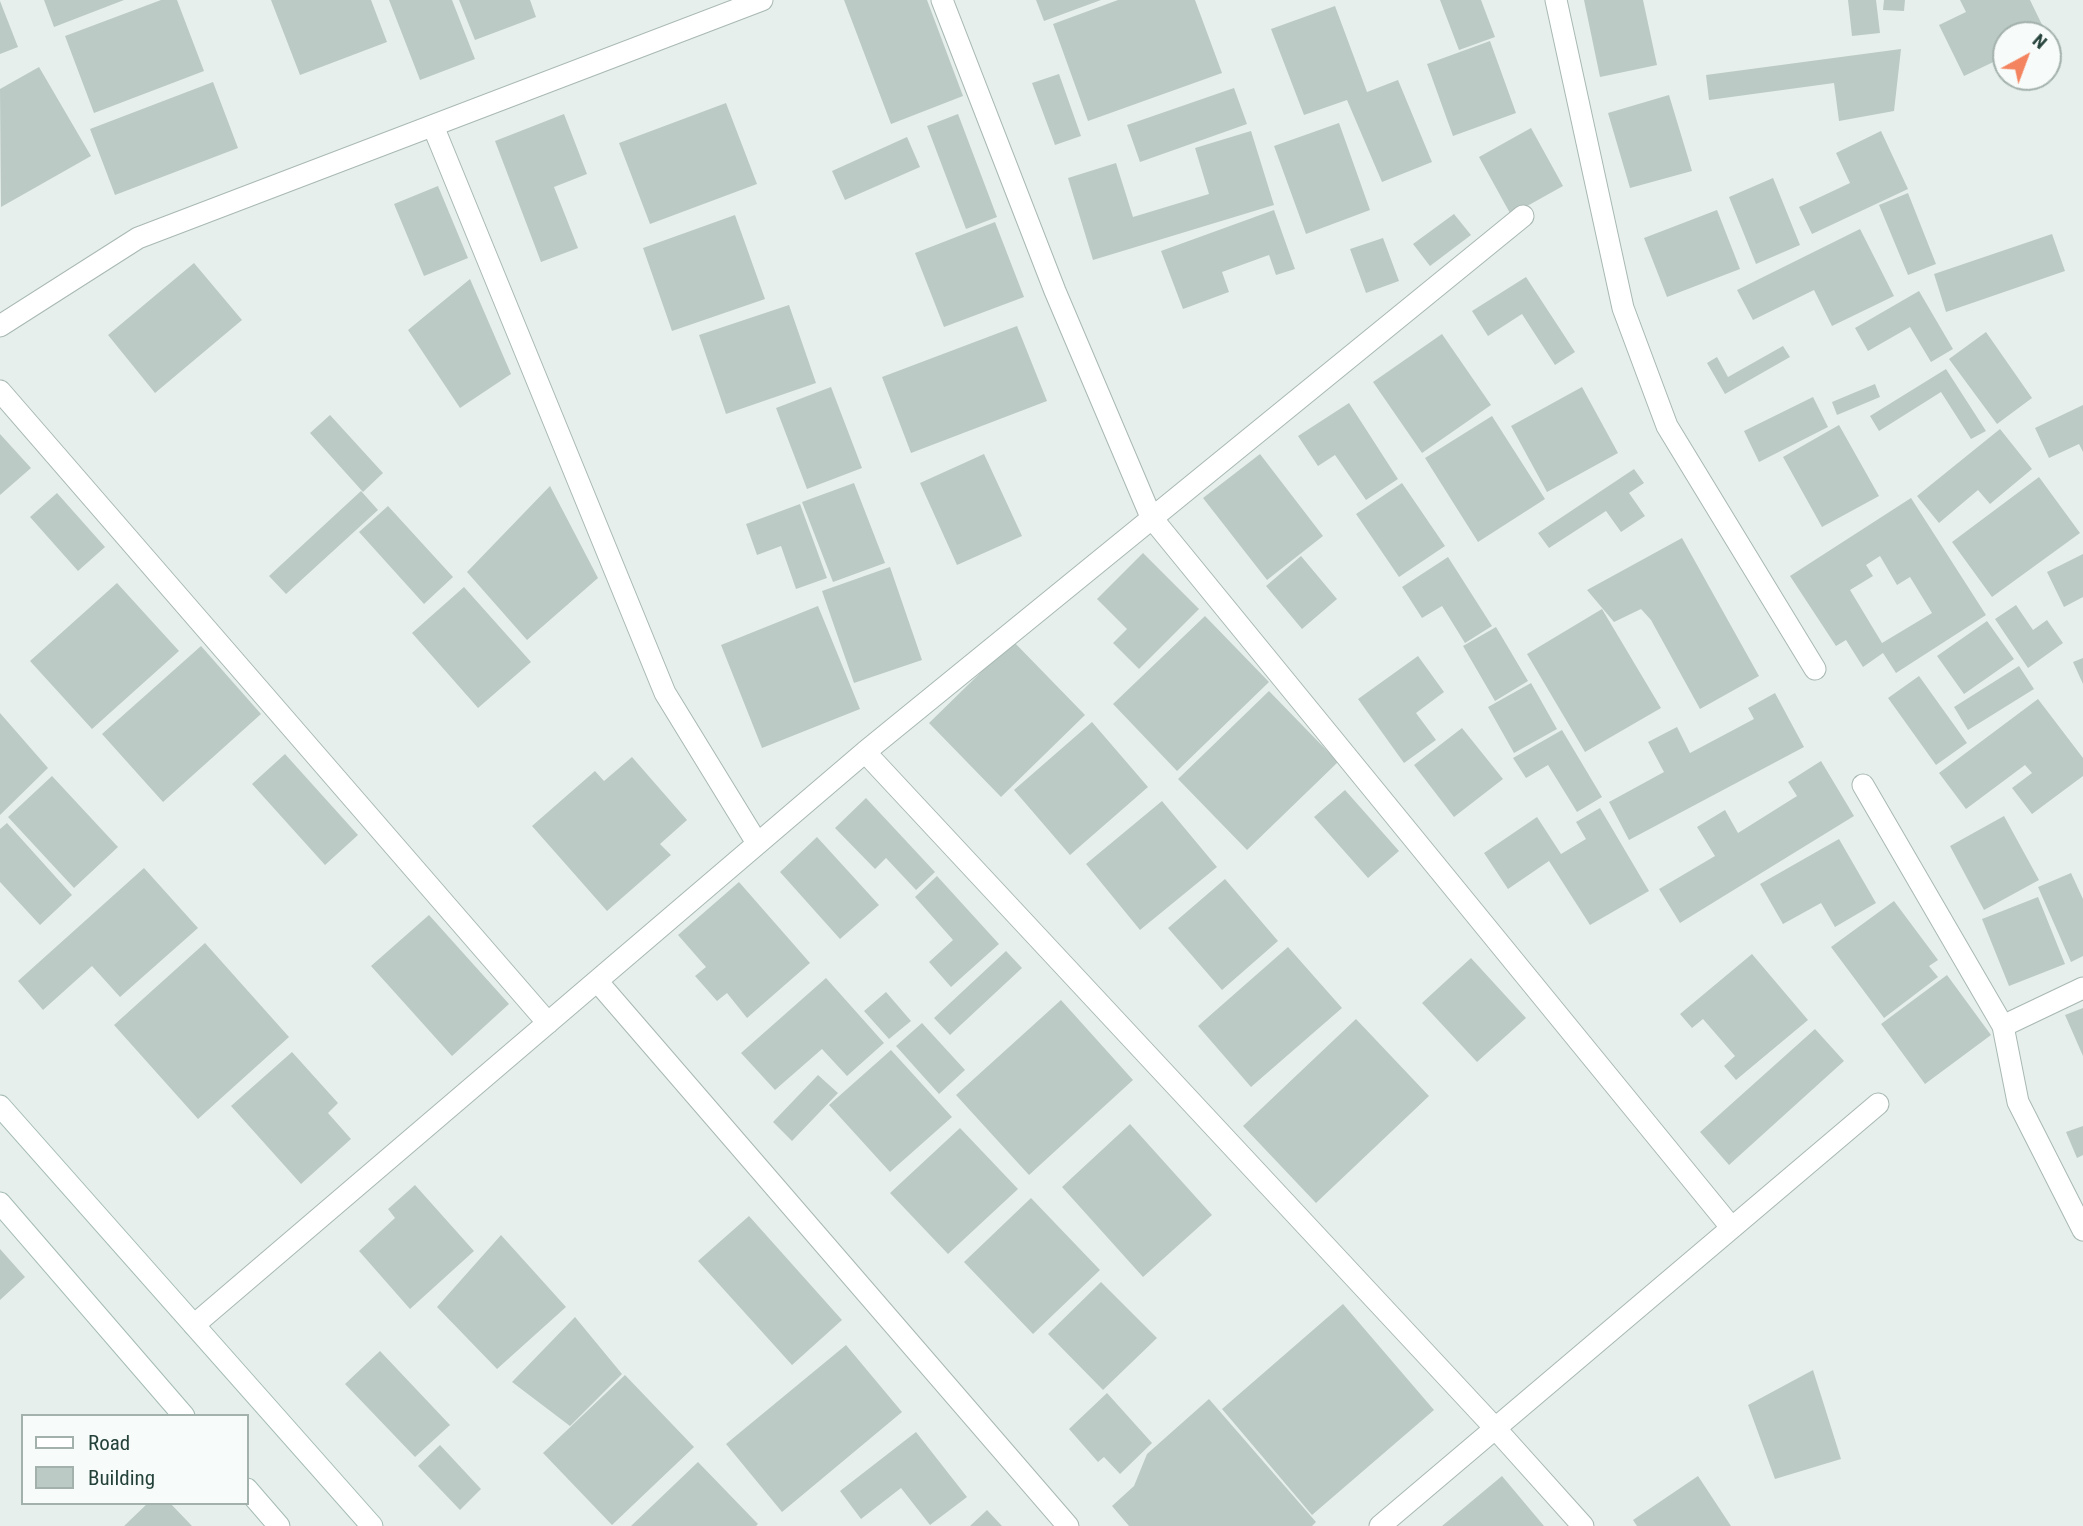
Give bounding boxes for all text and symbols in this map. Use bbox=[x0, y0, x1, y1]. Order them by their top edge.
north arrow bbox=[1992, 21, 2062, 91]
text: N bbox=[2028, 29, 2052, 54]
legend bbox=[21, 1414, 248, 1505]
text: Road bbox=[88, 1431, 130, 1455]
text: Building bbox=[88, 1466, 155, 1490]

